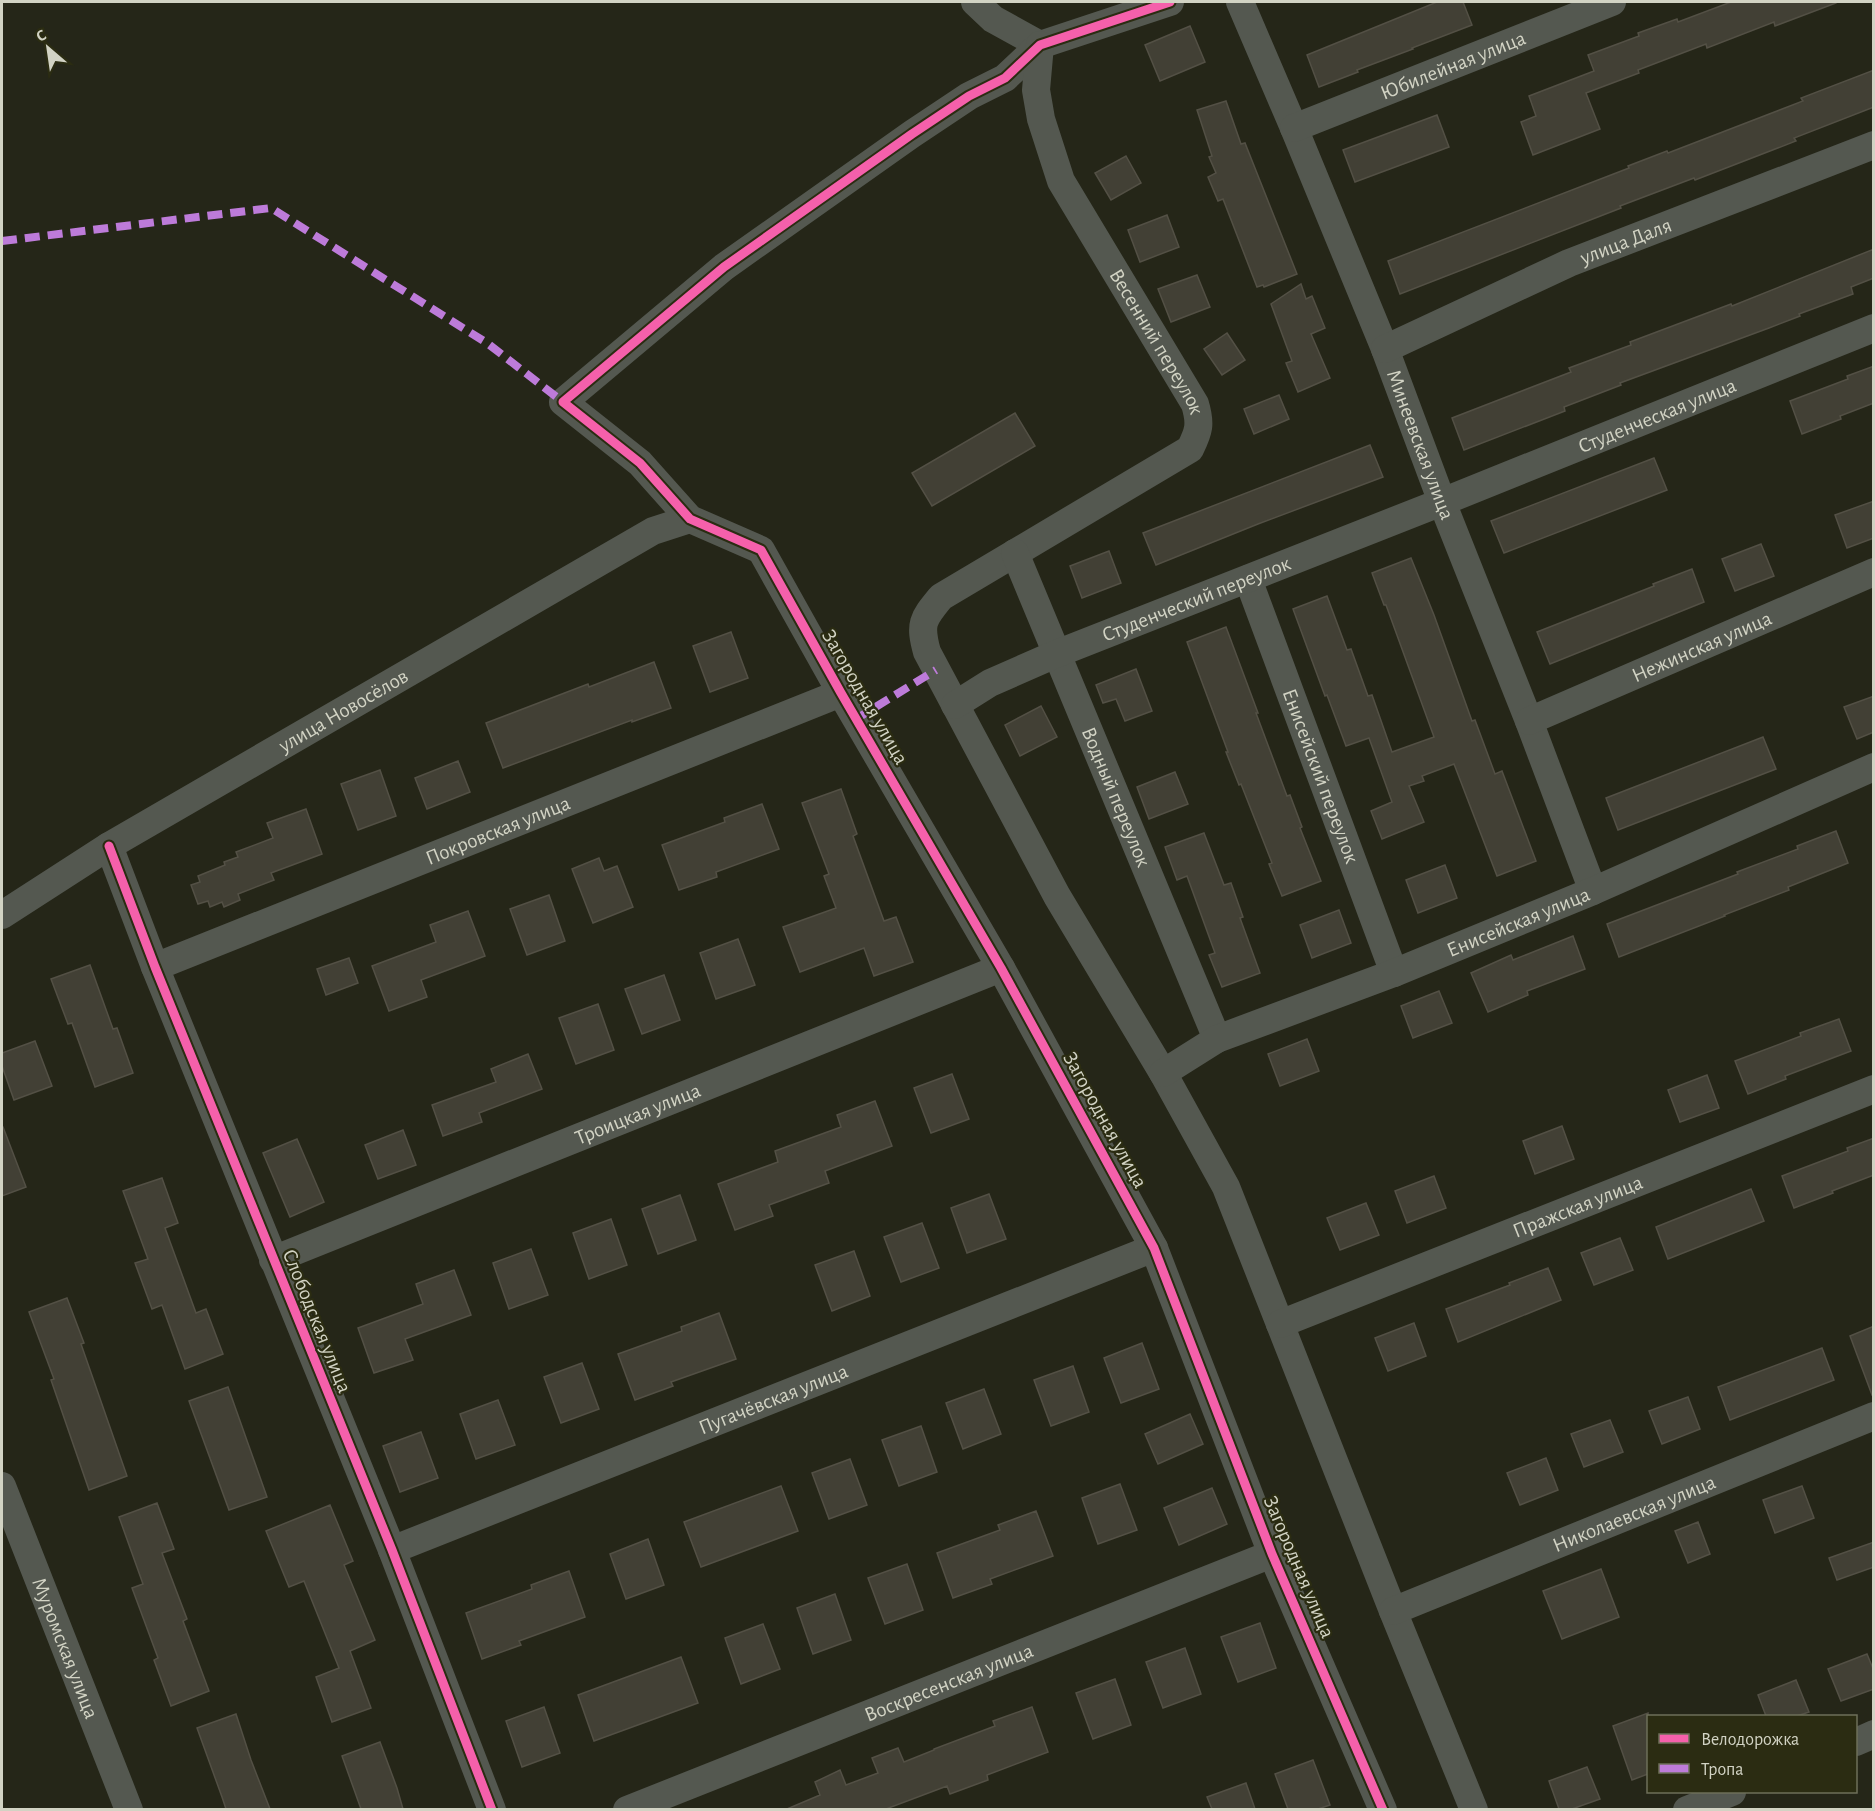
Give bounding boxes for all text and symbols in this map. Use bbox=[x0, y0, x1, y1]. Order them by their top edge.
north arrow bbox=[18, 18, 78, 78]
text: С bbox=[33, 27, 49, 45]
street label: Юбилейная улица bbox=[1377, 27, 1529, 103]
street label: улица Даля bbox=[1576, 214, 1674, 269]
street label: Весенний переулок bbox=[1106, 265, 1208, 417]
street label: Минеевская улица bbox=[1383, 367, 1458, 523]
street label: Студенческая улица bbox=[1575, 374, 1739, 457]
street label: Студенческий переулок bbox=[1099, 552, 1294, 645]
street label: Нежинская улица bbox=[1629, 607, 1775, 686]
street label: Загородная улица bbox=[818, 626, 912, 768]
street label: улица Новосёлов bbox=[274, 665, 411, 756]
street label: Енисейский переулок bbox=[1279, 686, 1363, 866]
street label: Водный переулок bbox=[1078, 724, 1155, 870]
street label: Покровская улица bbox=[422, 792, 573, 868]
street label: Енисейская улица bbox=[1444, 883, 1593, 961]
street label: Загородная улица bbox=[1059, 1048, 1151, 1192]
street label: Троицкая улица bbox=[572, 1079, 704, 1148]
street label: Пражская улица bbox=[1510, 1171, 1646, 1241]
street label: Слободская улица bbox=[279, 1246, 356, 1396]
street label: Пугачёвская улица bbox=[696, 1360, 851, 1438]
street label: Николаевская улица bbox=[1549, 1471, 1719, 1556]
street label: Загородная улица bbox=[1260, 1493, 1339, 1641]
street label: Муромская улица bbox=[28, 1575, 103, 1722]
street label: Воскресенская улица bbox=[861, 1639, 1036, 1725]
legend bbox=[1647, 1715, 1857, 1793]
text: Велодорожка bbox=[1701, 1731, 1799, 1749]
text: Тропа bbox=[1701, 1761, 1744, 1779]

